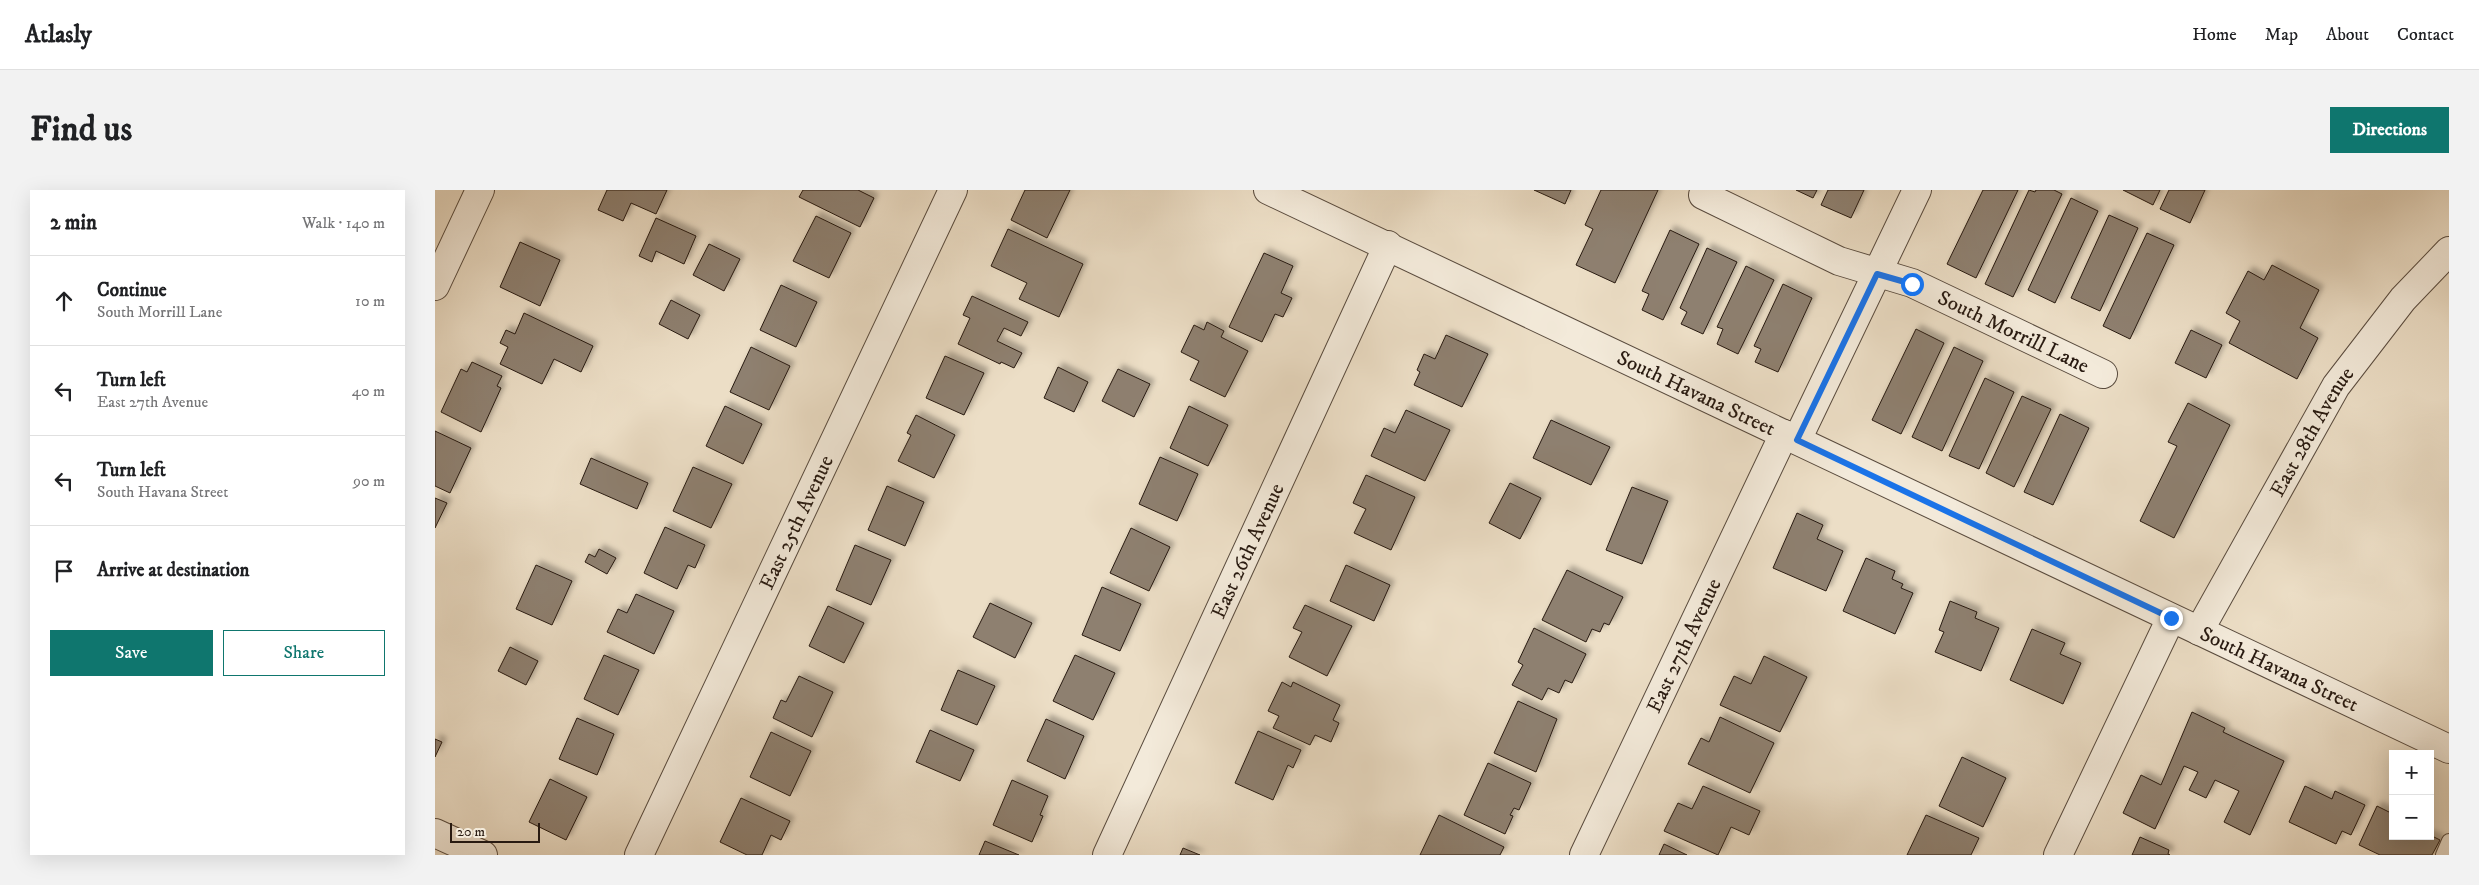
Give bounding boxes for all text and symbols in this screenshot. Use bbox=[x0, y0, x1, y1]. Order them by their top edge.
text: Atlasly bbox=[25, 20, 92, 50]
text: Home bbox=[2192, 24, 2237, 46]
text: Map bbox=[2265, 24, 2298, 46]
text: About bbox=[2326, 24, 2369, 46]
text: Contact bbox=[2397, 24, 2454, 46]
button: Directions bbox=[2330, 107, 2449, 153]
text: Find us bbox=[30, 108, 132, 152]
text: 2 min bbox=[50, 210, 97, 236]
text: Walk · 140 m bbox=[302, 213, 385, 233]
route start bbox=[1901, 273, 1924, 296]
text: Continue bbox=[97, 279, 167, 302]
street label: South Morrill Lane bbox=[1933, 285, 2093, 380]
icon: ahead bbox=[50, 287, 78, 315]
text: 10 m bbox=[355, 291, 385, 311]
text: South Morrill Lane bbox=[97, 302, 222, 322]
street label: South Havana Street bbox=[1612, 345, 1780, 442]
street label: East 28th Avenue bbox=[2265, 362, 2360, 502]
text: Turn left bbox=[97, 369, 166, 392]
icon: left bbox=[50, 377, 78, 405]
text: 40 m bbox=[352, 381, 385, 401]
text: East 27th Avenue bbox=[97, 392, 208, 412]
street label: East 25th Avenue bbox=[754, 451, 840, 594]
text: Turn left bbox=[97, 459, 166, 482]
icon: left bbox=[50, 467, 78, 495]
text: 90 m bbox=[353, 471, 385, 491]
street label: East 26th Avenue bbox=[1206, 479, 1291, 623]
text: South Havana Street bbox=[97, 482, 228, 502]
icon: arrive bbox=[50, 557, 78, 585]
text: Arrive at destination bbox=[97, 559, 249, 582]
street label: East 27th Avenue bbox=[1641, 574, 1728, 717]
route end bbox=[2160, 607, 2183, 630]
street label: South Havana Street bbox=[2195, 621, 2363, 718]
button: Save bbox=[50, 630, 213, 676]
button: Share bbox=[223, 630, 385, 676]
map controls bbox=[2389, 750, 2434, 840]
button: + bbox=[2389, 750, 2434, 795]
button: − bbox=[2389, 795, 2434, 840]
scale bar bbox=[450, 820, 540, 843]
text: 20 m bbox=[457, 823, 485, 841]

